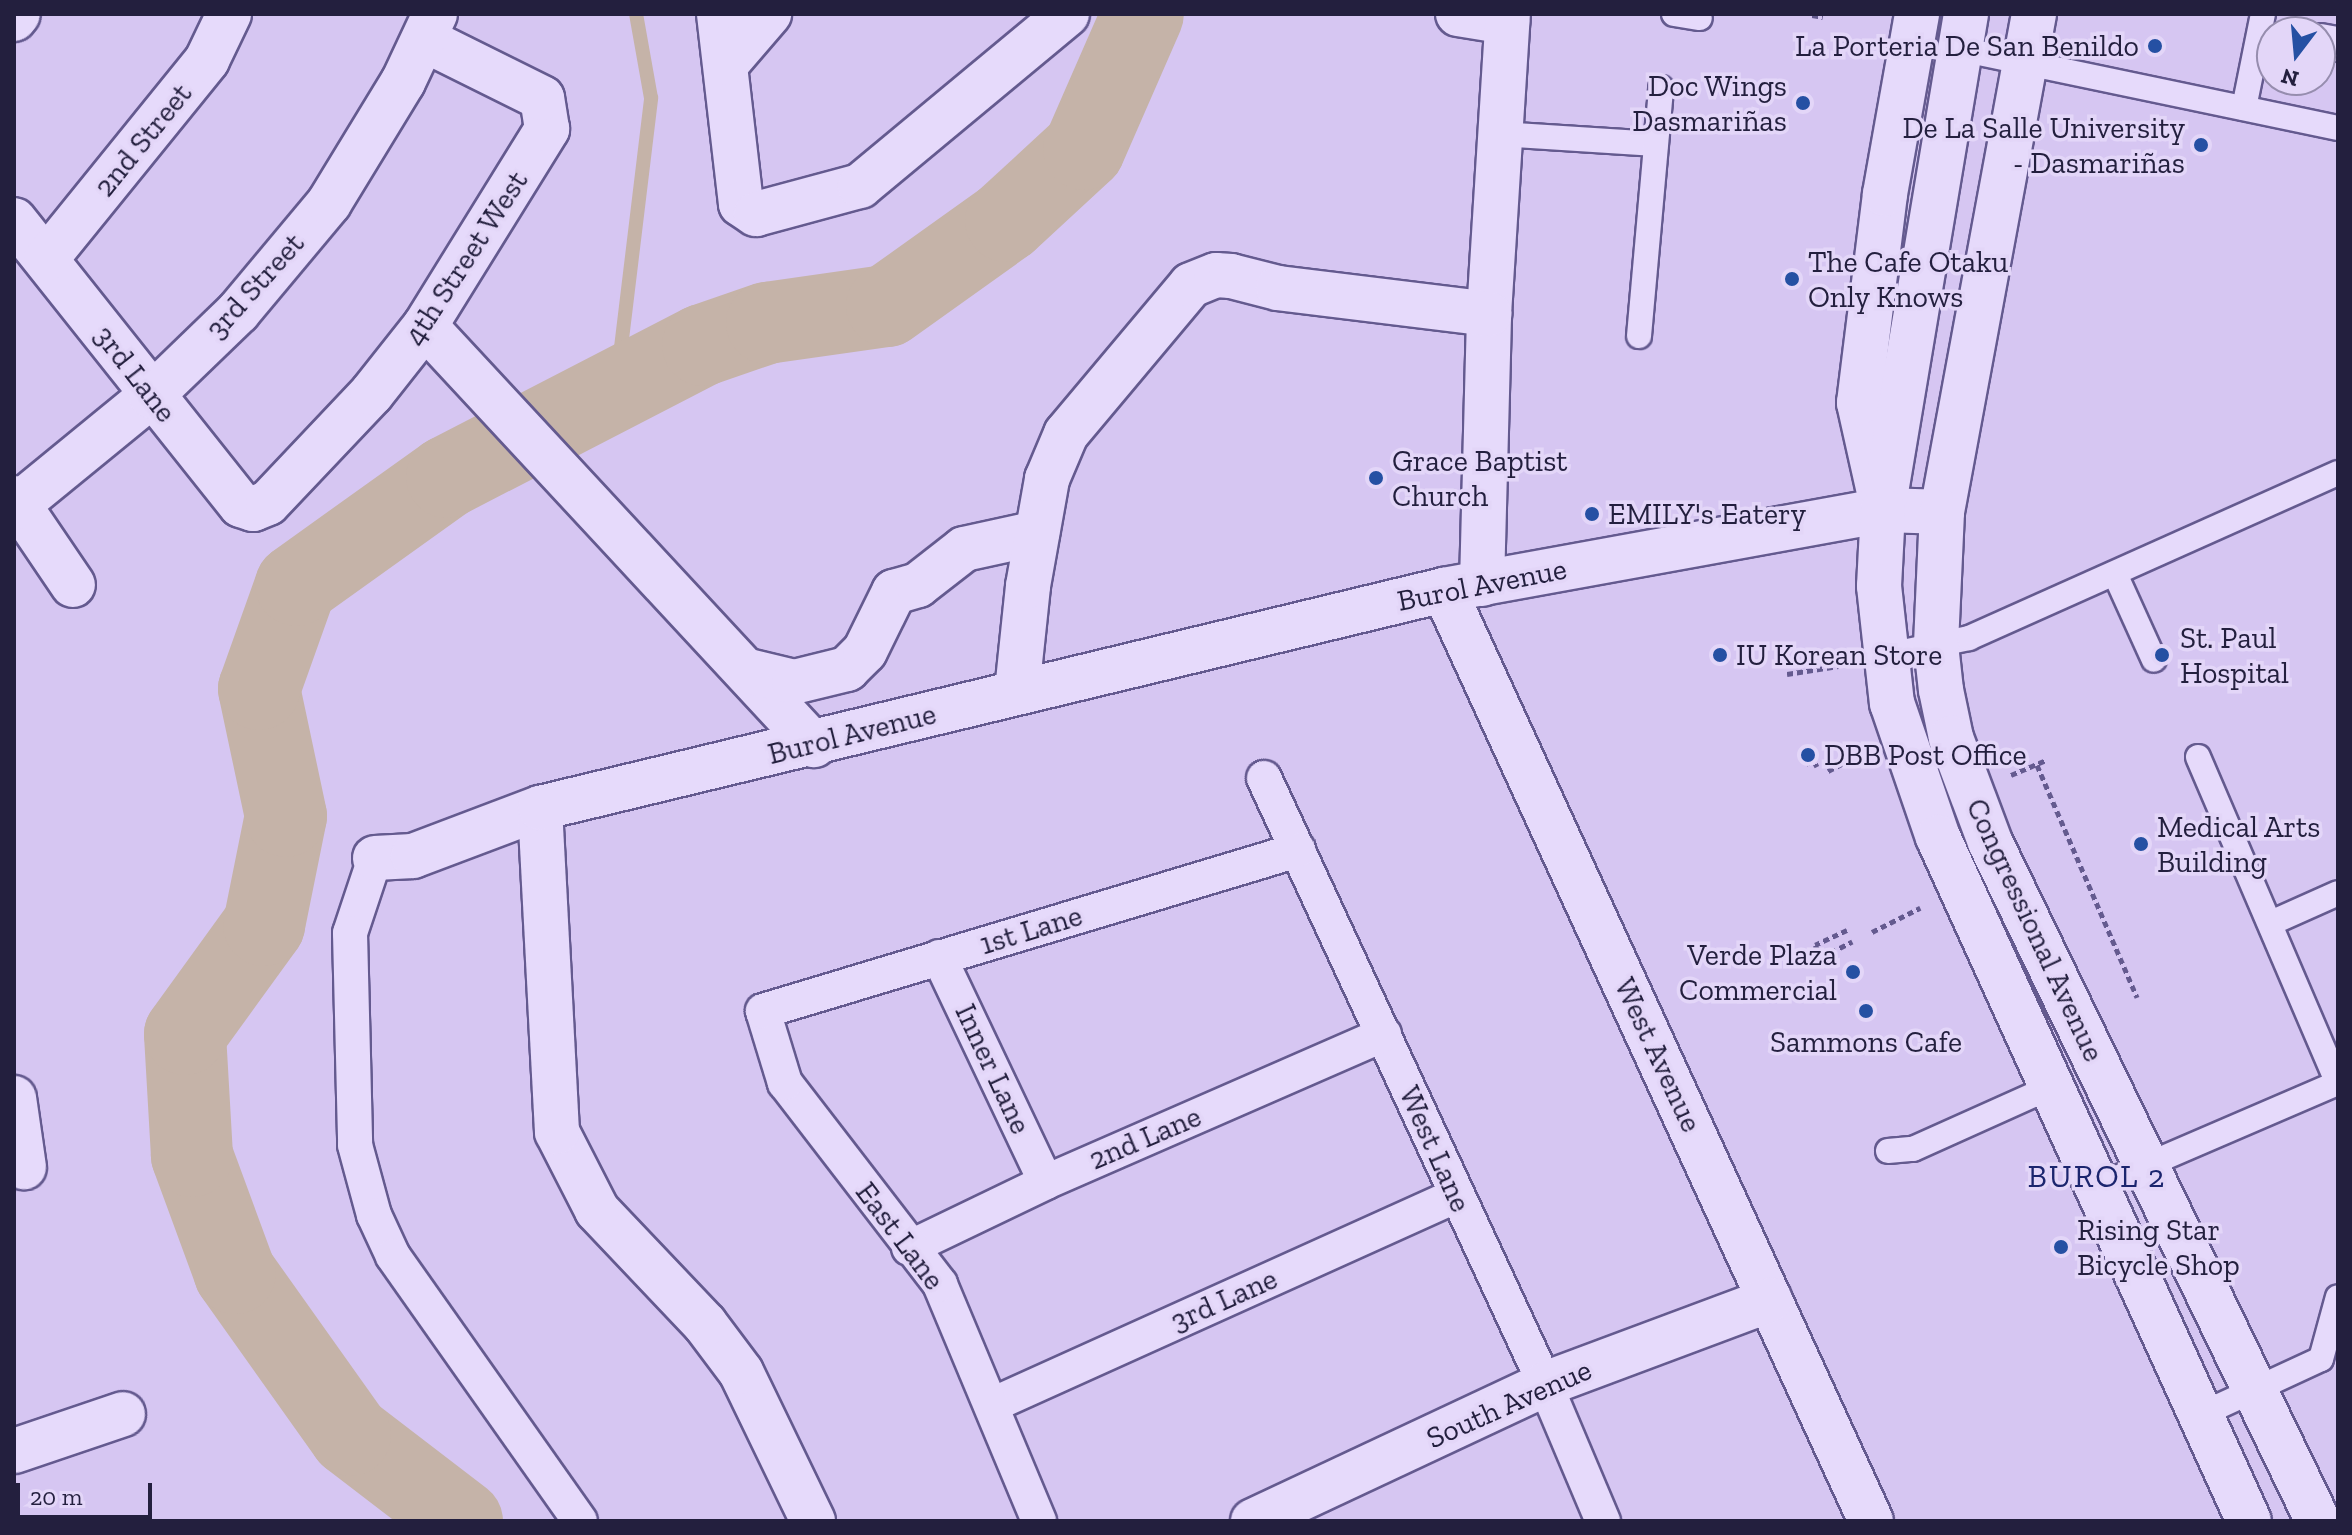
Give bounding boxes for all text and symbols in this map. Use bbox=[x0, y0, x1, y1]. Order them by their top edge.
north arrow bbox=[2256, 16, 2336, 96]
place label: La Porteria De San Benildo bbox=[1795, 28, 2139, 64]
marker: La Porteria De San Benildo bbox=[2146, 37, 2164, 55]
text: N bbox=[2278, 62, 2302, 93]
place label: Doc Wings Dasmariñas bbox=[1632, 68, 1787, 138]
street label: 2nd Street bbox=[87, 76, 199, 204]
marker: Doc Wings Dasmariñas bbox=[1794, 94, 1812, 112]
place label: De La Salle University - Dasmariñas bbox=[1902, 110, 2185, 180]
marker: De La Salle University - Dasmariñas bbox=[2192, 136, 2210, 154]
street label: 4th Street West bbox=[396, 164, 536, 352]
street label: 3rd Street bbox=[198, 226, 312, 346]
place label: The Cafe Otaku Only Knows bbox=[1808, 244, 2008, 314]
marker: The Cafe Otaku Only Knows bbox=[1783, 270, 1801, 288]
street label: 3rd Lane bbox=[86, 319, 184, 429]
place label: Grace Baptist Church bbox=[1392, 443, 1567, 514]
marker: Grace Baptist Church bbox=[1367, 469, 1385, 487]
place label: EMILY's Eatery bbox=[1608, 496, 1806, 532]
marker: EMILY's Eatery bbox=[1583, 505, 1601, 523]
street label: Burol Avenue bbox=[1394, 551, 1570, 619]
place label: St. Paul Hospital bbox=[2180, 620, 2289, 690]
place label: IU Korean Store bbox=[1736, 637, 1942, 673]
marker: St. Paul Hospital bbox=[2151, 644, 2173, 666]
marker: IU Korean Store bbox=[1711, 646, 1729, 664]
street label: Burol Avenue bbox=[764, 696, 940, 772]
place label: DBB Post Office bbox=[1824, 737, 2027, 773]
marker: DBB Post Office bbox=[1799, 746, 1817, 764]
street label: Congressional Avenue bbox=[1958, 792, 2112, 1068]
place label: Medical Arts Building bbox=[2157, 809, 2321, 880]
marker: Medical Arts Building bbox=[2132, 835, 2150, 853]
street label: 1st Lane bbox=[976, 897, 1086, 963]
place label: Verde Plaza Commercial bbox=[1679, 937, 1837, 1008]
marker: Verde Plaza Commercial bbox=[1844, 963, 1862, 981]
street label: West Avenue bbox=[1606, 972, 1710, 1138]
street label: Inner Lane bbox=[947, 998, 1039, 1140]
marker: Sammons Cafe bbox=[1857, 1002, 1875, 1020]
place label: Sammons Cafe bbox=[1770, 1024, 1962, 1060]
street label: West Lane bbox=[1391, 1080, 1479, 1218]
street label: 2nd Lane bbox=[1084, 1098, 1206, 1178]
district label: BUROL 2 bbox=[2027, 1157, 2167, 1195]
street label: East Lane bbox=[848, 1175, 952, 1297]
place label: Rising Star Bicycle Shop bbox=[2077, 1212, 2240, 1282]
marker: Rising Star Bicycle Shop bbox=[2052, 1238, 2070, 1256]
street label: 3rd Lane bbox=[1165, 1261, 1283, 1339]
street label: South Avenue bbox=[1420, 1351, 1598, 1457]
scale bar bbox=[20, 1467, 156, 1517]
text: 20 m bbox=[30, 1482, 82, 1511]

